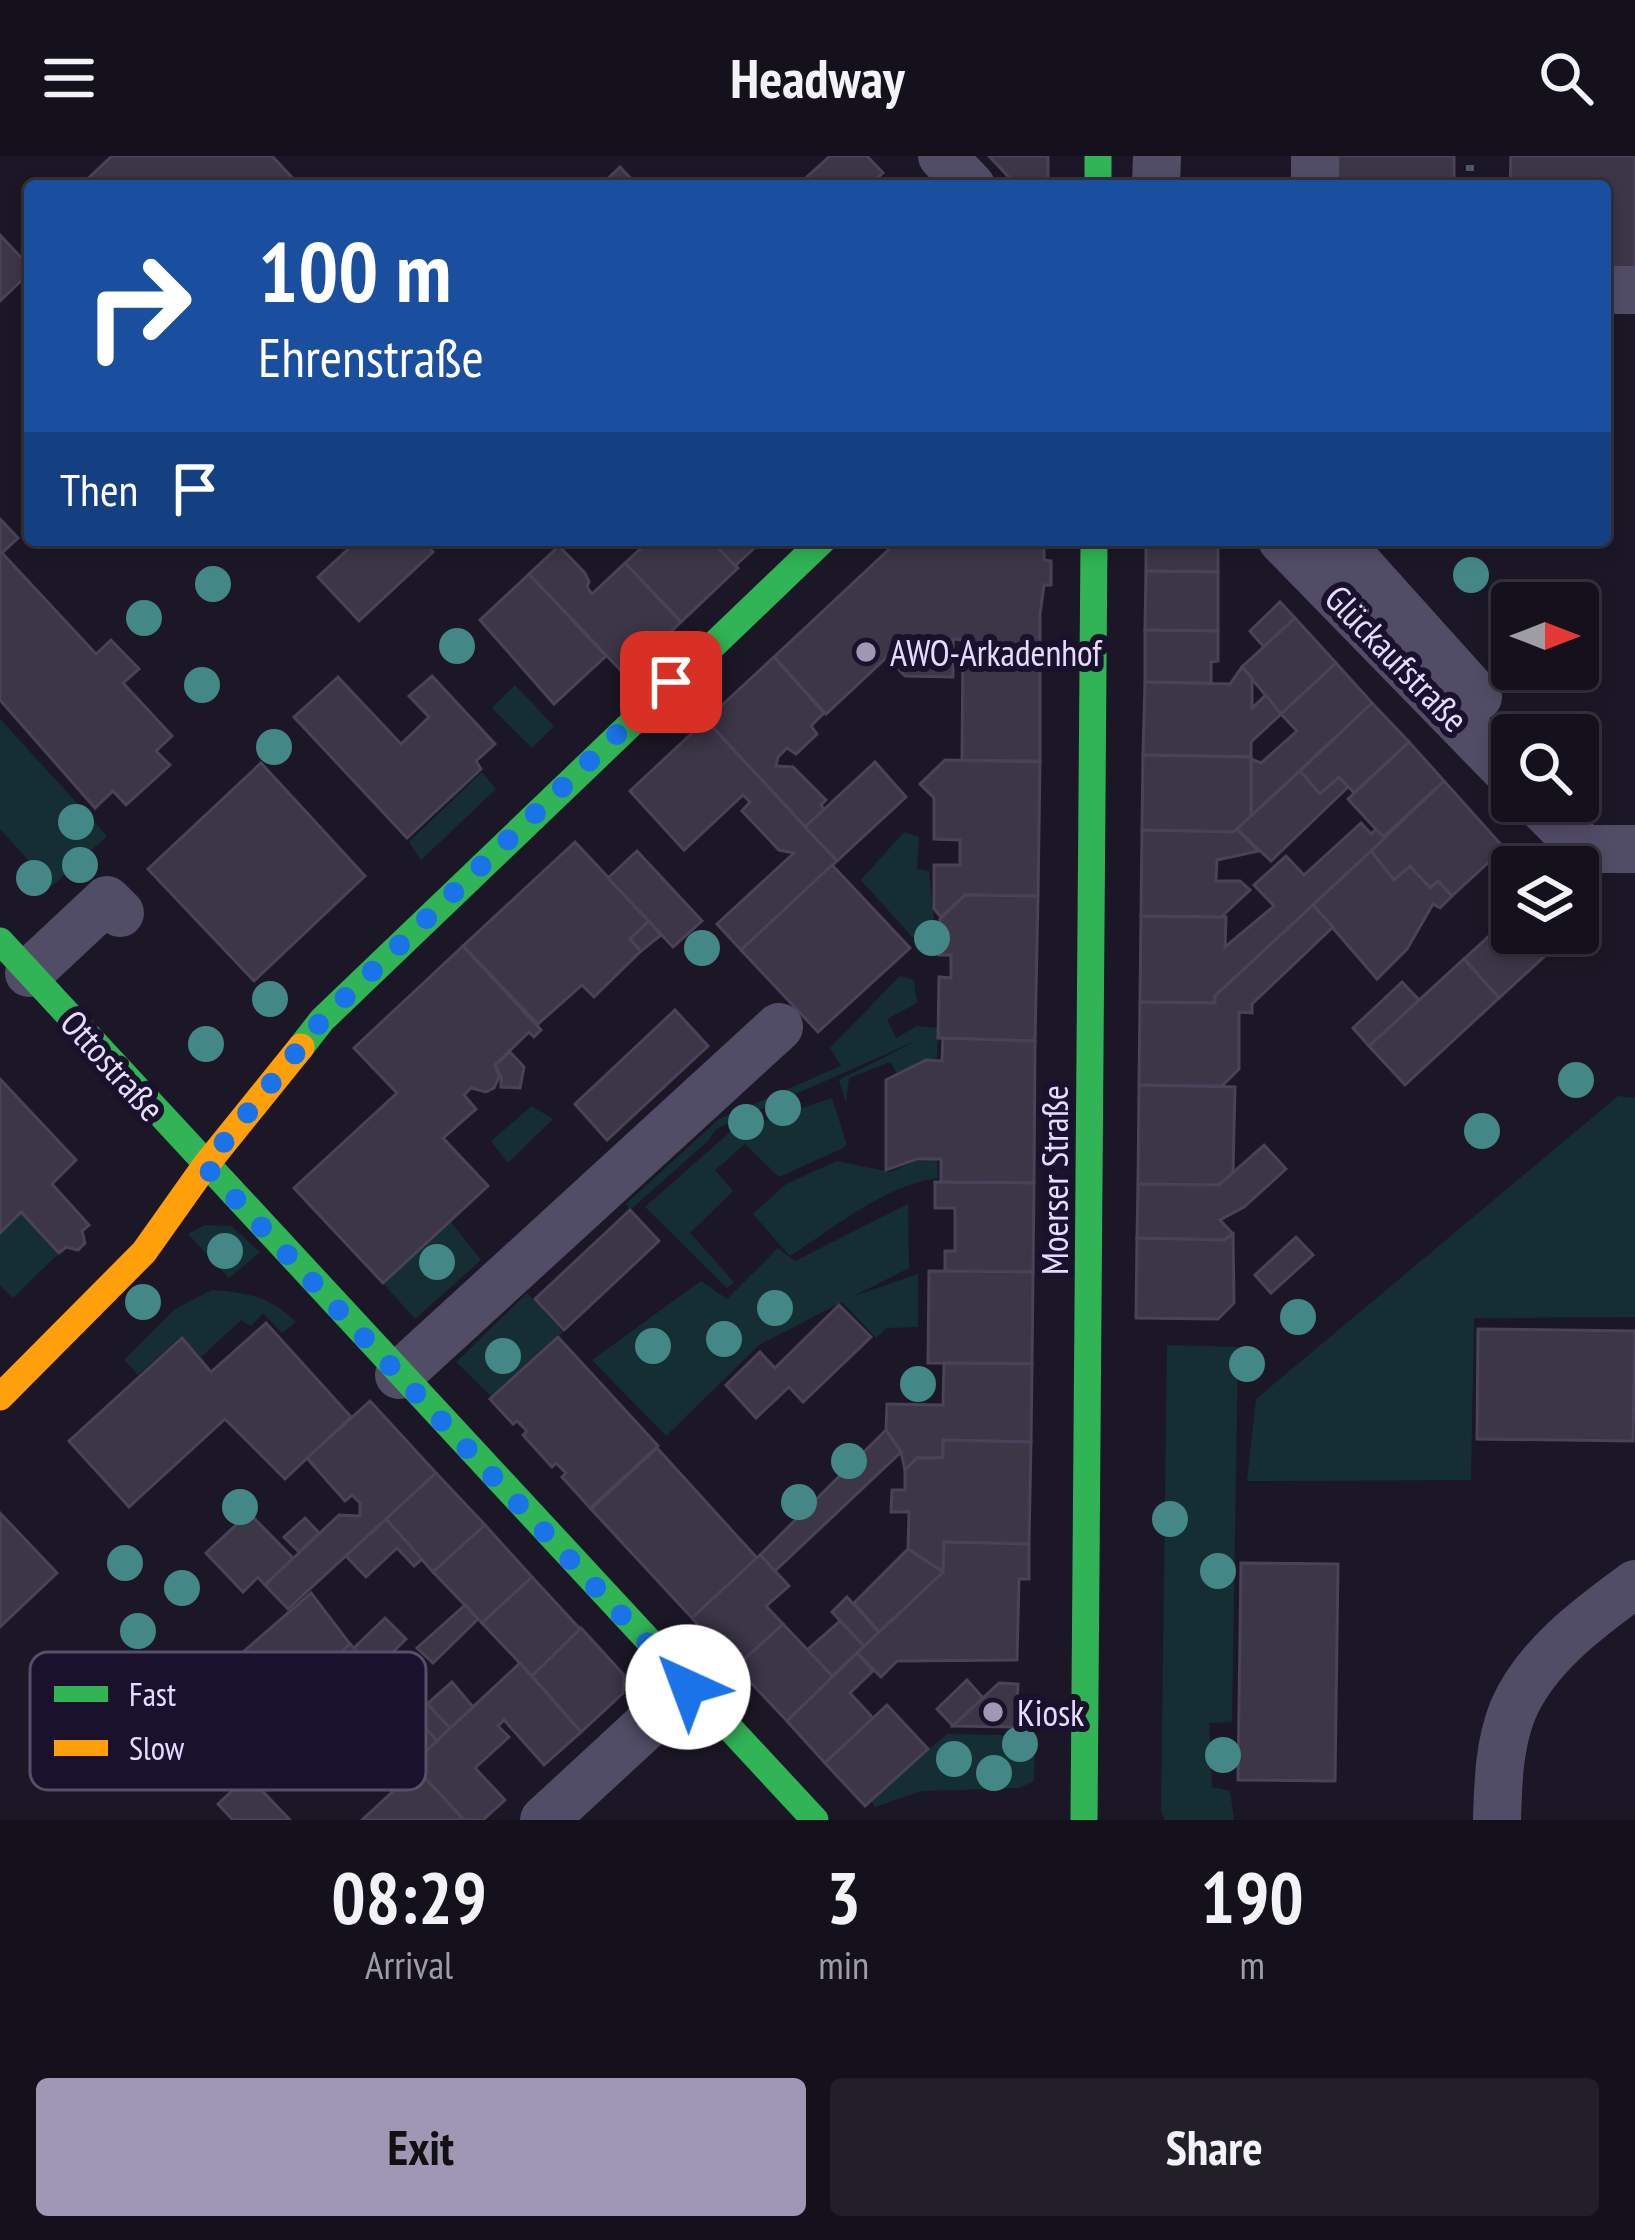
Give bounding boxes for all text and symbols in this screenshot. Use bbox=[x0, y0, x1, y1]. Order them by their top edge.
text: Headway bbox=[730, 43, 905, 113]
icon: menu bbox=[36, 45, 102, 111]
icon: search bbox=[1533, 45, 1599, 111]
text: 100 m bbox=[258, 216, 451, 325]
icon: right bbox=[60, 228, 216, 384]
text: Ehrenstraße bbox=[258, 322, 484, 392]
icon: arrive bbox=[162, 456, 228, 522]
text: Then bbox=[60, 460, 138, 518]
street label: Glückaufstraße bbox=[1315, 575, 1479, 741]
north arrow bbox=[1491, 582, 1599, 690]
map controls bbox=[1491, 582, 1599, 954]
place label: AWO-Arkadenhof bbox=[890, 629, 1103, 676]
pin bbox=[620, 631, 722, 733]
marker: AWO-Arkadenhof bbox=[853, 639, 879, 665]
icon: arrive bbox=[638, 649, 704, 715]
button: search bbox=[1491, 714, 1599, 822]
button: layers bbox=[1491, 846, 1599, 954]
street label: Ottostraße bbox=[51, 1000, 175, 1130]
street label: Moerser Straße bbox=[1031, 1085, 1078, 1275]
position arrow bbox=[625, 1624, 751, 1750]
legend bbox=[30, 1652, 426, 1790]
text: Fast bbox=[129, 1672, 176, 1715]
place label: Kiosk bbox=[1017, 1689, 1084, 1736]
marker: Kiosk bbox=[980, 1699, 1006, 1725]
text: Slow bbox=[129, 1726, 185, 1769]
text: 08:29 bbox=[331, 1850, 487, 1943]
text: 3 bbox=[827, 1850, 861, 1943]
text: 190 bbox=[1200, 1850, 1304, 1943]
text: Arrival bbox=[365, 1939, 453, 1990]
text: min bbox=[818, 1939, 869, 1990]
text: m bbox=[1239, 1939, 1265, 1990]
button: Exit bbox=[36, 2078, 806, 2216]
button: Share bbox=[830, 2078, 1599, 2216]

